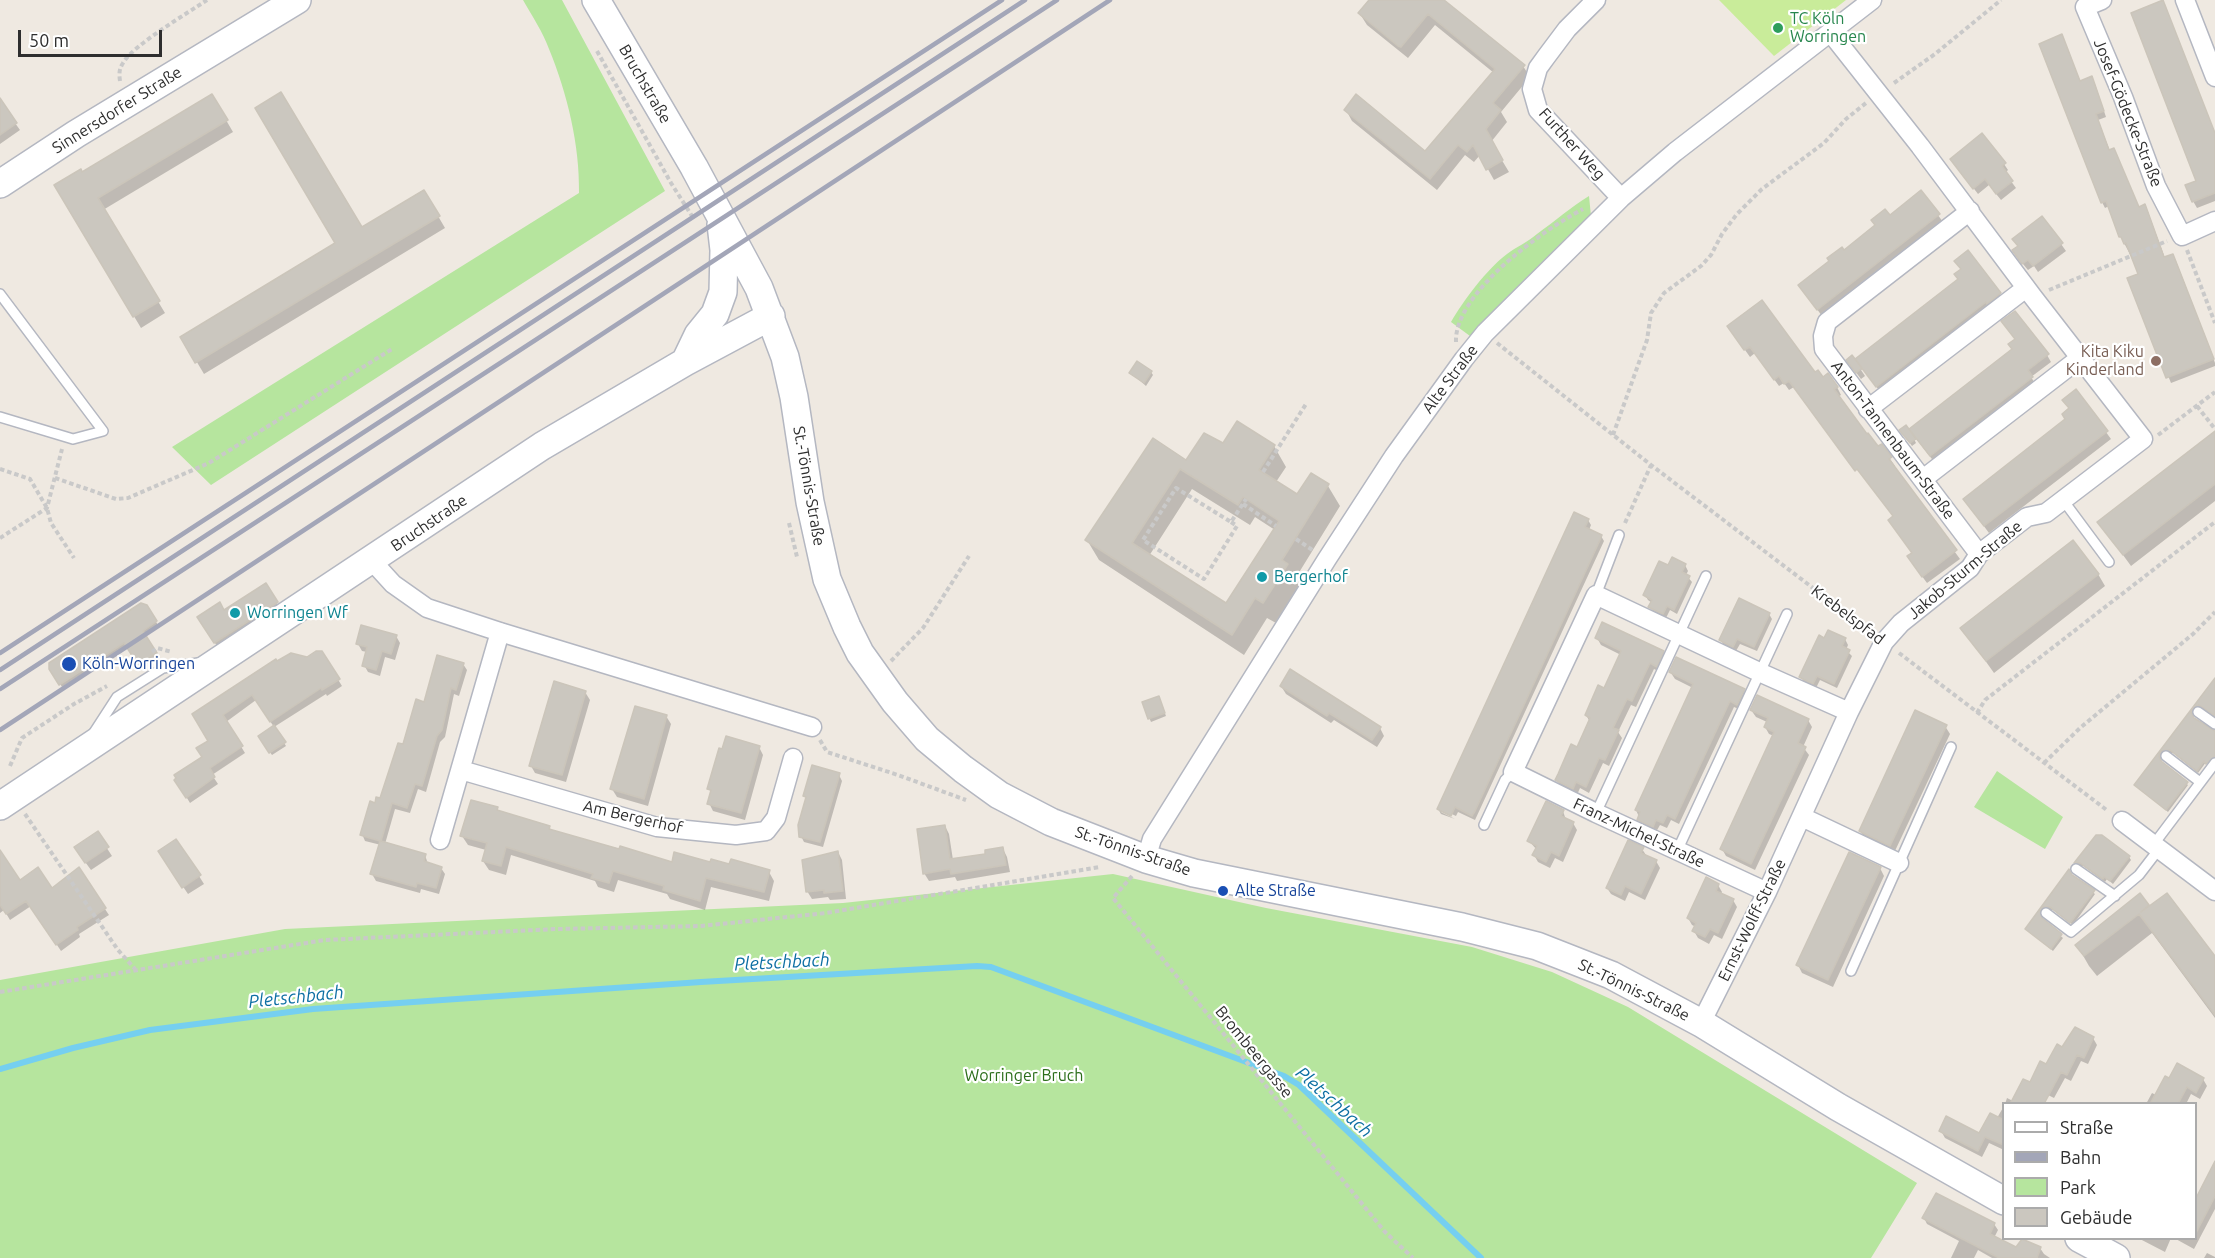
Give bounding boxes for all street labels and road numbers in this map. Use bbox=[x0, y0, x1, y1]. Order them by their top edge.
street label: Josef-Gödecke-Straße bbox=[2090, 36, 2166, 190]
street label: Bruchstraße bbox=[615, 41, 675, 127]
street label: Sinnersdorfer Straße bbox=[49, 62, 185, 158]
street label: Further Weg bbox=[1535, 104, 1609, 184]
street label: Alte Straße bbox=[1418, 341, 1482, 417]
street label: Anton-Tannenbaum-Straße bbox=[1827, 357, 1959, 523]
street label: St.-Tönnis-Straße bbox=[789, 425, 829, 547]
street label: Bruchstraße bbox=[387, 490, 471, 556]
street label: Jakob-Sturm-Straße bbox=[1904, 517, 2026, 623]
street label: Krebelspfad bbox=[1807, 581, 1889, 649]
street label: Franz-Michel-Straße bbox=[1570, 794, 1708, 872]
street label: Am Bergerhof bbox=[581, 796, 685, 838]
street label: St.-Tönnis-Straße bbox=[1072, 822, 1194, 880]
street label: Ernst-Wolff-Straße bbox=[1714, 856, 1790, 984]
street label: St.-Tönnis-Straße bbox=[1575, 955, 1693, 1025]
street label: Brombeergasse bbox=[1211, 1002, 1297, 1102]

